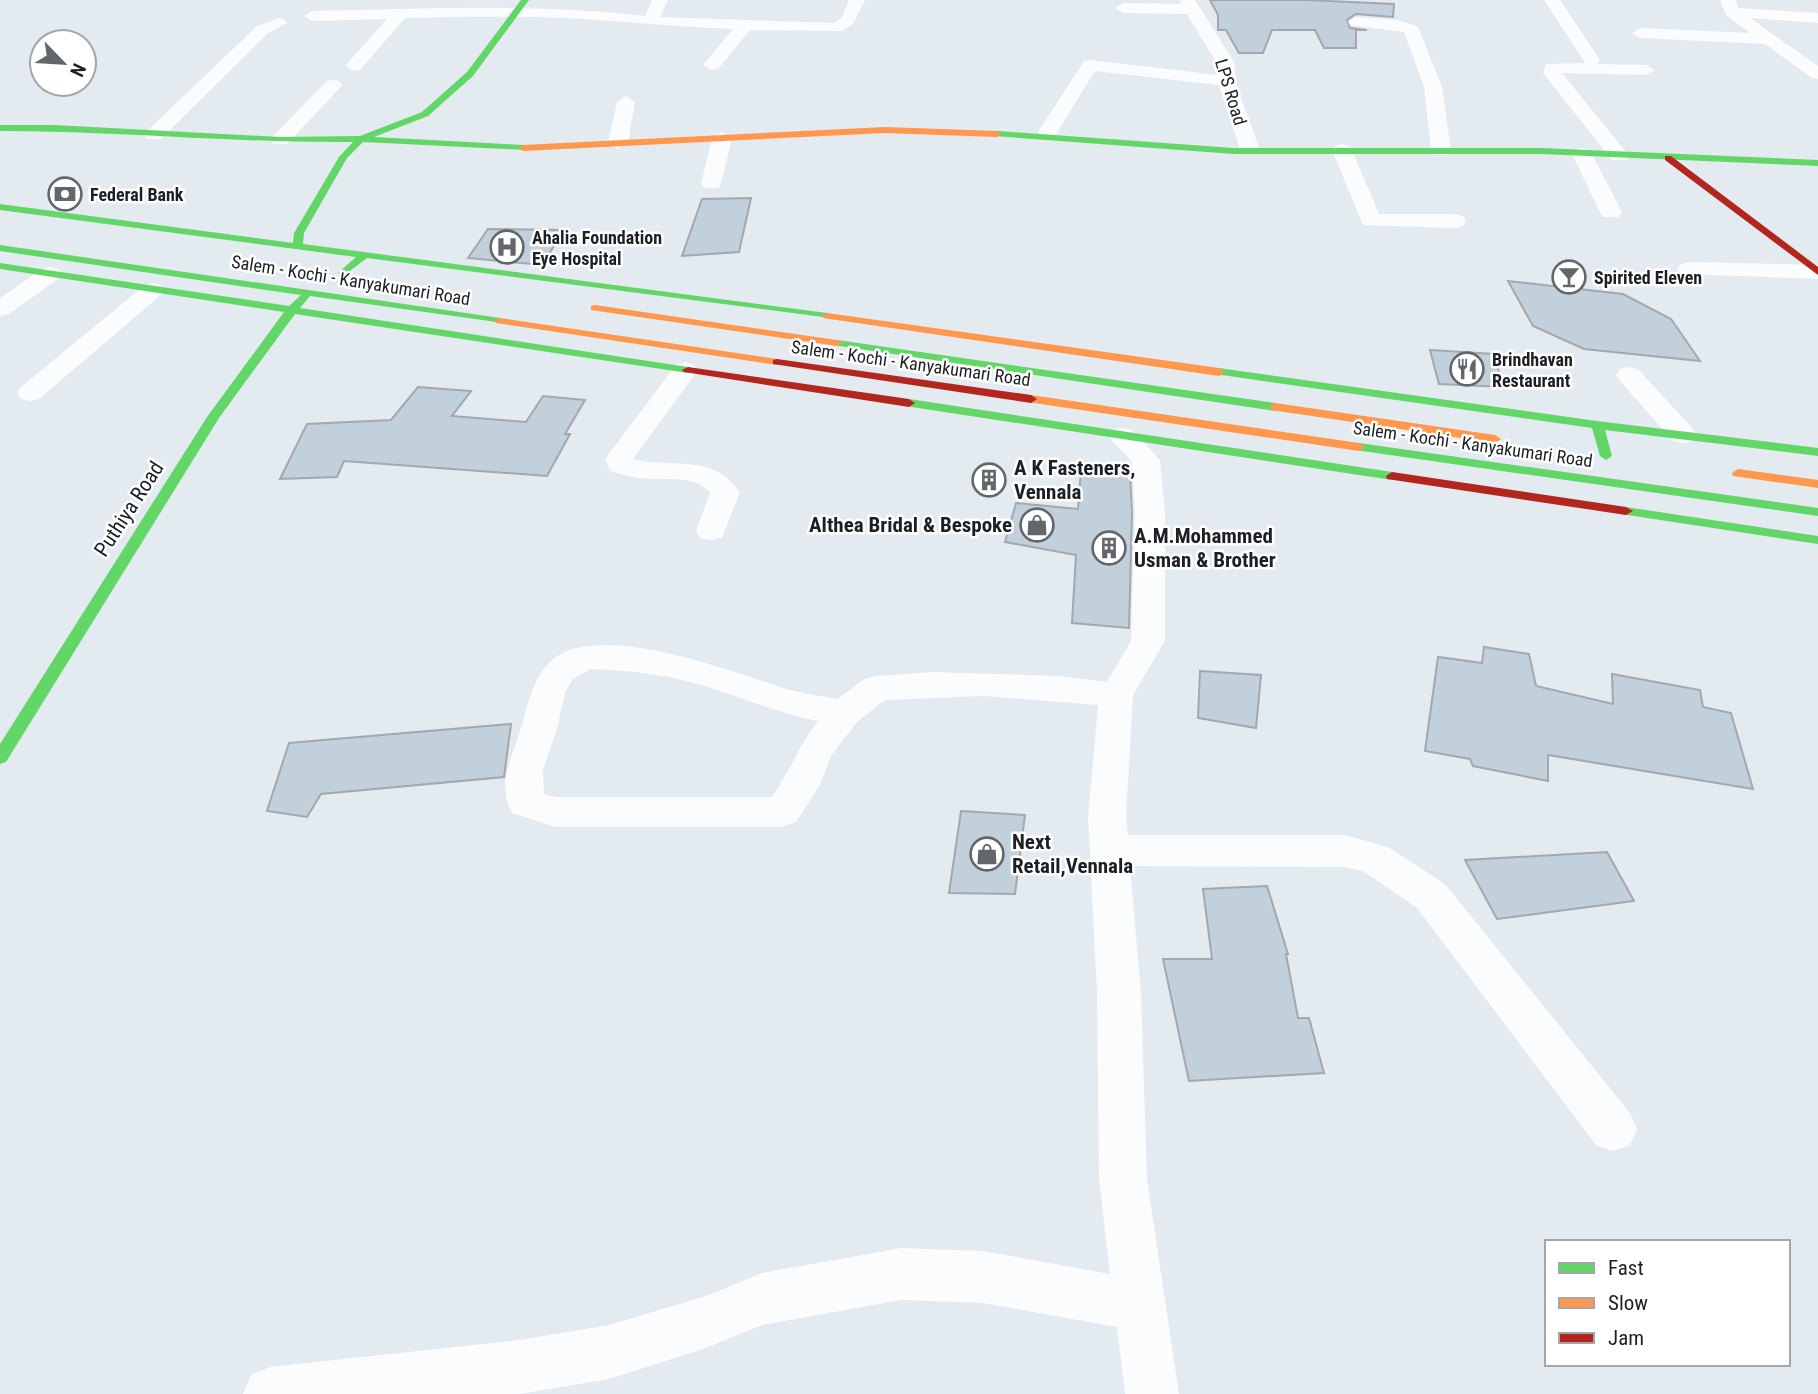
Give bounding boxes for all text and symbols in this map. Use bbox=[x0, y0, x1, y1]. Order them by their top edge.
north arrow bbox=[28, 28, 98, 98]
street label: LPS Road bbox=[1211, 56, 1251, 128]
text: N bbox=[65, 60, 91, 80]
bank icon: Federal Bank bbox=[46, 175, 84, 213]
place label: Federal Bank bbox=[90, 184, 184, 205]
place label: Ahalia Foundation Eye Hospital bbox=[532, 227, 662, 269]
hospital icon: Ahalia Foundation Eye Hospital bbox=[488, 228, 526, 266]
street label: Salem - Kochi - Kanyakumari Road bbox=[230, 251, 472, 309]
bar icon: Spirited Eleven bbox=[1550, 258, 1588, 296]
place label: Spirited Eleven bbox=[1594, 267, 1702, 288]
street label: Salem - Kochi - Kanyakumari Road bbox=[790, 336, 1032, 390]
place label: Brindhavan Restaurant bbox=[1492, 349, 1573, 391]
restaurant icon: Brindhavan Restaurant bbox=[1448, 350, 1486, 388]
street label: Salem - Kochi - Kanyakumari Road bbox=[1352, 417, 1594, 471]
place label: A K Fasteners, Vennala bbox=[1014, 456, 1135, 504]
street label: Puthiya Road bbox=[89, 457, 169, 561]
building icon: A K Fasteners, Vennala bbox=[970, 461, 1008, 499]
shop icon: Althea Bridal & Bespoke bbox=[1018, 506, 1056, 544]
place label: Althea Bridal & Bespoke bbox=[809, 513, 1012, 537]
place label: A.M.Mohammed Usman & Brother bbox=[1134, 524, 1276, 572]
building icon: A.M.Mohammed Usman & Brother bbox=[1090, 529, 1128, 567]
place label: Next Retail,Vennala bbox=[1012, 830, 1133, 878]
shop icon: Next Retail,Vennala bbox=[968, 835, 1006, 873]
legend bbox=[1545, 1240, 1790, 1366]
text: Fast bbox=[1608, 1256, 1644, 1280]
text: Slow bbox=[1608, 1291, 1648, 1315]
text: Jam bbox=[1608, 1326, 1644, 1350]

